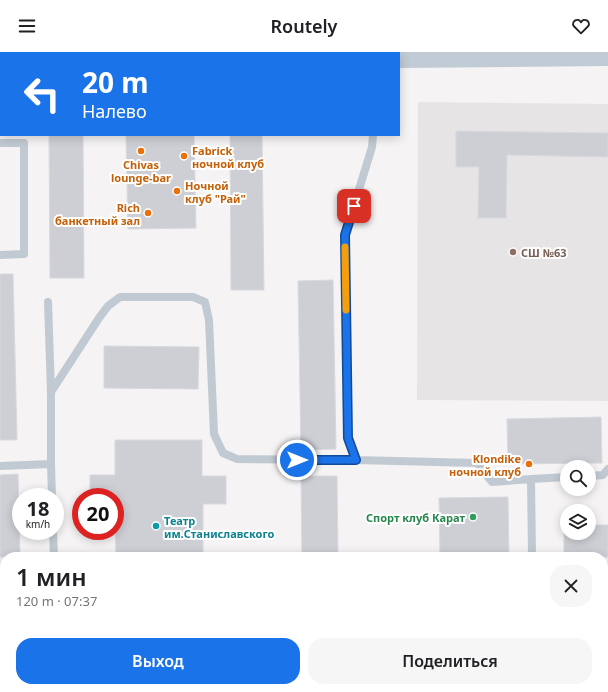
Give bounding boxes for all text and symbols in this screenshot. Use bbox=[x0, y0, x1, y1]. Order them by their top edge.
text: Routely bbox=[271, 14, 337, 38]
icon: menu bbox=[16, 15, 38, 37]
icon: heart bbox=[570, 15, 592, 37]
text: 20 m bbox=[82, 63, 149, 101]
icon: left bbox=[16, 68, 68, 120]
text: Налево bbox=[82, 99, 147, 123]
place label: Fabrick ночной клуб bbox=[192, 143, 264, 171]
marker: Chivas lounge-bar bbox=[136, 146, 146, 156]
marker: Fabrick ночной клуб bbox=[179, 151, 189, 161]
place label: Chivas lounge-bar bbox=[111, 157, 171, 185]
place label: Ночной клуб "Рай" bbox=[185, 178, 246, 206]
marker: Ночной клуб "Рай" bbox=[172, 186, 182, 196]
pin bbox=[337, 189, 371, 223]
icon: arrive bbox=[343, 195, 365, 217]
place label: Rich банкетный зал bbox=[55, 200, 140, 228]
marker: Rich банкетный зал bbox=[143, 208, 153, 218]
place label: СШ №63 bbox=[521, 245, 567, 260]
marker: СШ №63 bbox=[508, 247, 518, 257]
position arrow bbox=[276, 439, 318, 481]
place label: Klondike ночной клуб bbox=[449, 451, 521, 479]
marker: Klondike ночной клуб bbox=[524, 459, 534, 469]
map controls bbox=[560, 460, 596, 540]
button: search bbox=[560, 460, 596, 496]
speed limit sign: 20 bbox=[72, 488, 124, 540]
text: 18 bbox=[27, 495, 49, 522]
button: layers bbox=[560, 504, 596, 540]
place label: Спорт клуб Карат bbox=[366, 510, 465, 525]
marker: Спорт клуб Карат bbox=[468, 512, 478, 522]
place label: Театр им.Станиславского bbox=[164, 513, 275, 541]
text: km/h bbox=[26, 517, 50, 531]
marker: Театр им.Станиславского bbox=[151, 521, 161, 531]
text: 1 мин bbox=[16, 560, 87, 593]
button: close bbox=[550, 565, 592, 607]
text: 120 m · 07:37 bbox=[16, 592, 97, 610]
button: Выход bbox=[16, 638, 300, 684]
button: Поделиться bbox=[308, 638, 592, 684]

